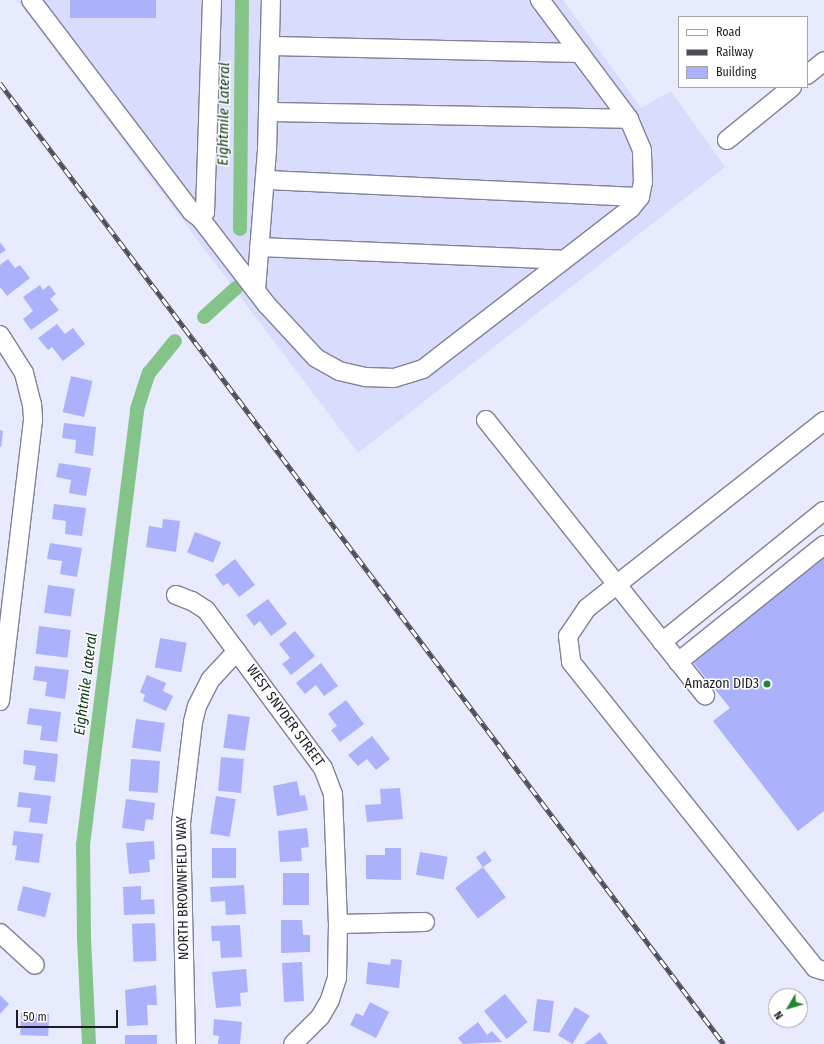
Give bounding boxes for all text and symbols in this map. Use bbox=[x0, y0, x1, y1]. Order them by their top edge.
legend bbox=[678, 16, 808, 88]
text: Road bbox=[716, 25, 741, 39]
text: Railway bbox=[716, 45, 753, 59]
water label: Eightmile Lateral bbox=[214, 62, 234, 166]
text: Building bbox=[716, 65, 756, 79]
water label: Eightmile Lateral bbox=[71, 632, 101, 736]
street label: WEST SNYDER STREET bbox=[242, 662, 328, 770]
place label: Amazon DID3 bbox=[685, 676, 759, 692]
marker: Amazon DID3 bbox=[762, 679, 772, 689]
street label: NORTH BROWNFIELD WAY bbox=[173, 816, 193, 960]
north arrow bbox=[768, 988, 808, 1028]
scale bar bbox=[18, 1002, 120, 1028]
text: N bbox=[772, 1008, 786, 1022]
text: 50 m bbox=[23, 1010, 47, 1024]

